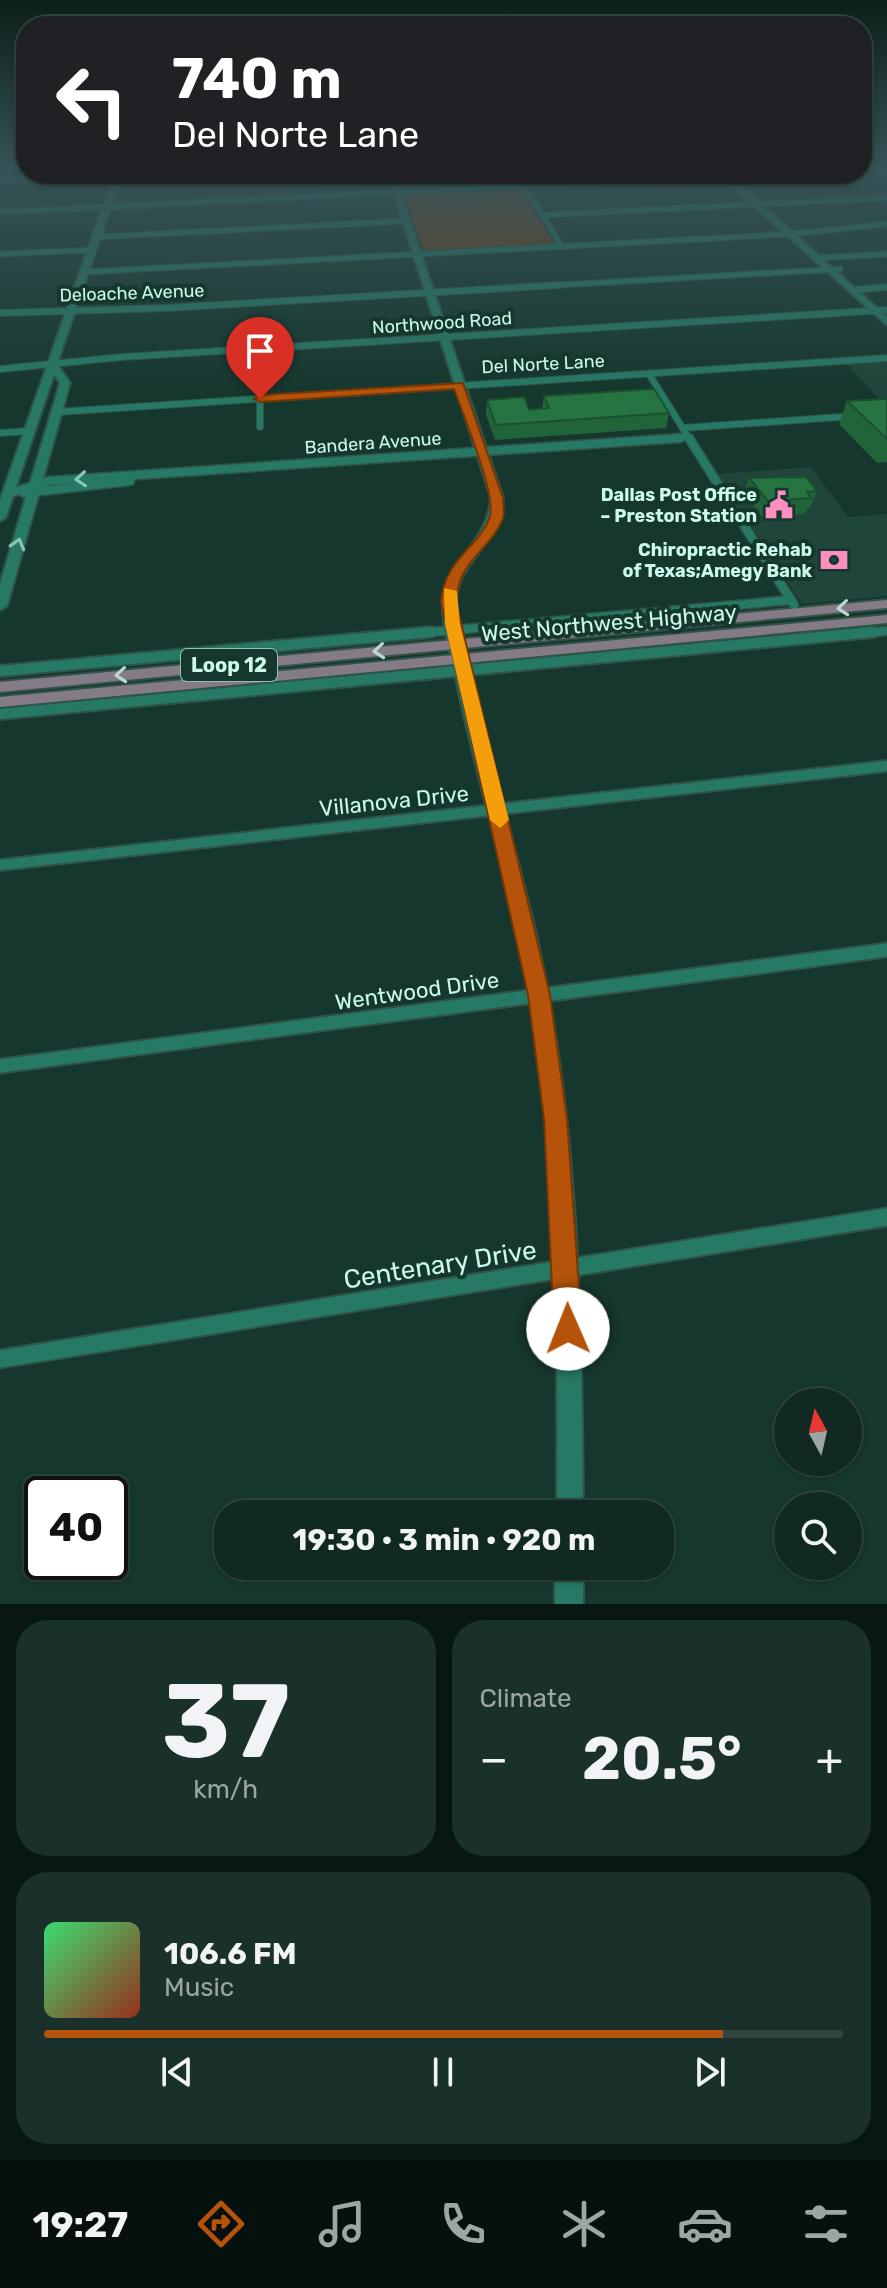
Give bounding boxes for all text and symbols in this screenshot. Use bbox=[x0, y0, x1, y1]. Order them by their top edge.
text: 740 m bbox=[172, 46, 342, 112]
icon: left bbox=[40, 48, 144, 152]
text: Del Norte Lane bbox=[172, 113, 419, 156]
street label: Deloache Avenue bbox=[59, 279, 205, 307]
street label: Northwood Road bbox=[371, 307, 513, 339]
pin bbox=[226, 317, 294, 399]
icon: arrive bbox=[238, 329, 282, 373]
street label: Del Norte Lane bbox=[481, 350, 605, 378]
street label: Bandera Avenue bbox=[304, 427, 442, 459]
one-way arrow bbox=[74, 470, 87, 487]
place label: Dallas Post Office – Preston Station bbox=[600, 484, 757, 527]
public building icon: Dallas Post Office – Preston Station bbox=[764, 490, 794, 520]
one-way arrow bbox=[9, 538, 25, 552]
place label: Chiropractic Rehab of Texas;Amegy Bank bbox=[623, 539, 812, 582]
bank icon: Chiropractic Rehab of Texas;Amegy Bank bbox=[819, 545, 849, 575]
street label: West Northwest Highway bbox=[480, 598, 738, 648]
one-way arrow bbox=[836, 599, 849, 616]
one-way arrow bbox=[372, 643, 385, 660]
road number: Loop 12 bbox=[181, 649, 277, 681]
one-way arrow bbox=[114, 667, 127, 684]
street label: Villanova Drive bbox=[318, 780, 470, 822]
street label: Wentwood Drive bbox=[333, 966, 501, 1016]
street label: Centenary Drive bbox=[341, 1234, 539, 1296]
position arrow bbox=[526, 1287, 610, 1371]
north arrow bbox=[774, 1388, 862, 1476]
map controls bbox=[774, 1388, 862, 1580]
speed limit sign: 40 bbox=[24, 1476, 128, 1580]
button: search bbox=[774, 1492, 862, 1580]
text: 19:30 · 3 min · 920 m bbox=[293, 1522, 595, 1558]
text: 37 bbox=[162, 1660, 290, 1783]
text: Climate bbox=[480, 1683, 572, 1714]
text: 20.5° bbox=[582, 1723, 742, 1794]
text: − bbox=[480, 1733, 508, 1785]
text: + bbox=[816, 1733, 843, 1785]
text: km/h bbox=[193, 1774, 258, 1805]
text: 106.6 FM bbox=[164, 1936, 297, 1972]
text: Music bbox=[164, 1972, 234, 2003]
icon: previous bbox=[155, 2050, 199, 2094]
icon: pause bbox=[421, 2050, 465, 2094]
icon: next bbox=[688, 2050, 732, 2094]
icon: directions bbox=[193, 2196, 249, 2252]
icon: music bbox=[314, 2196, 370, 2252]
icon: phone bbox=[435, 2196, 491, 2252]
icon: climate bbox=[556, 2196, 612, 2252]
icon: car bbox=[677, 2196, 733, 2252]
icon: filters bbox=[798, 2196, 854, 2252]
text: 19:27 bbox=[33, 2203, 128, 2246]

